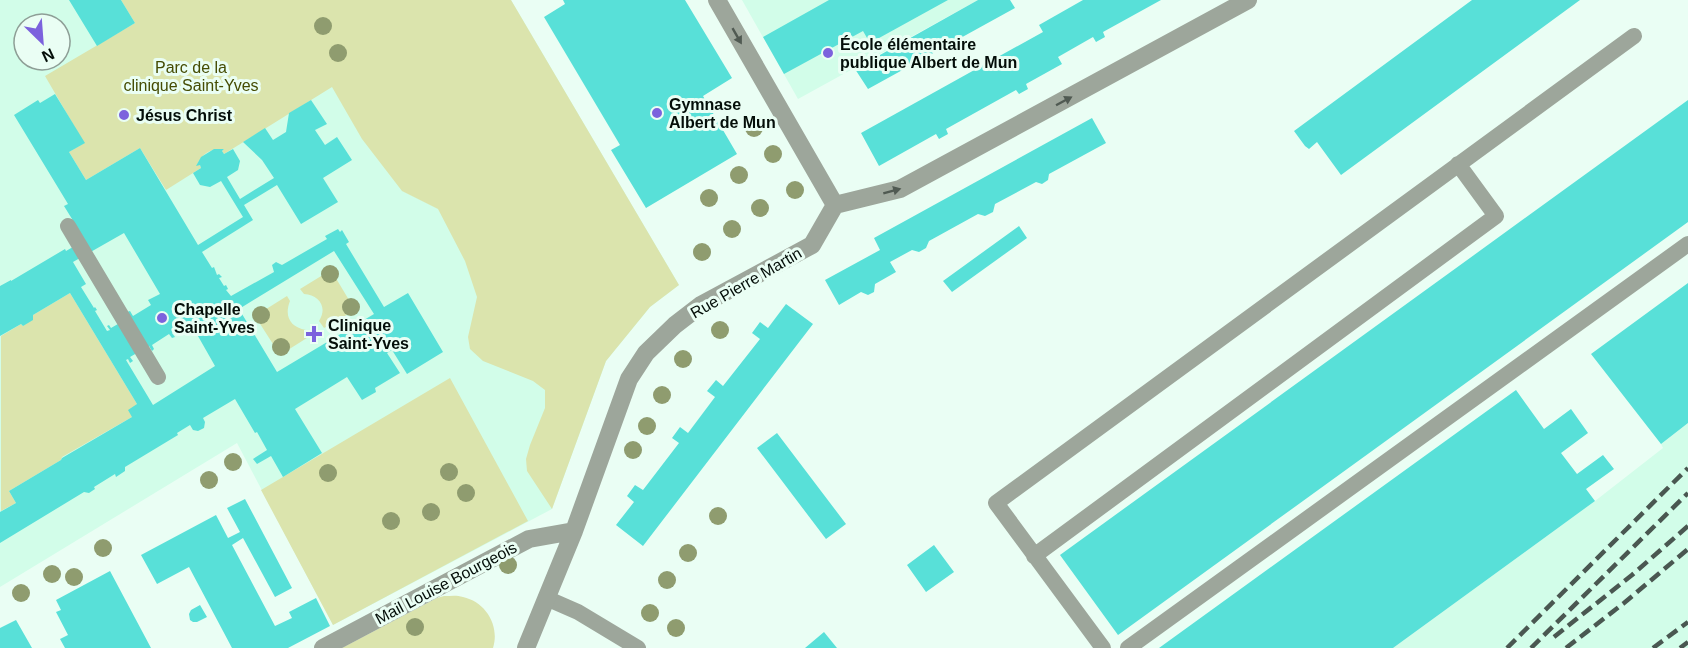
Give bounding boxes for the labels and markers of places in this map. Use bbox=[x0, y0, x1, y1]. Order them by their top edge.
place label: École élémentaire publique Albert de Mun bbox=[840, 35, 1017, 71]
marker: École élémentaire publique Albert de Mun bbox=[821, 46, 835, 60]
place label: Gymnase Albert de Mun bbox=[669, 96, 776, 131]
marker: Gymnase Albert de Mun bbox=[650, 106, 664, 120]
place label: Jésus Christ bbox=[136, 107, 233, 124]
marker: Jésus Christ bbox=[117, 108, 131, 122]
place label: Chapelle Saint-Yves bbox=[174, 301, 255, 336]
marker: Chapelle Saint-Yves bbox=[155, 311, 169, 325]
place label: Clinique Saint-Yves bbox=[328, 317, 409, 352]
marker: Clinique Saint-Yves bbox=[305, 325, 323, 343]

